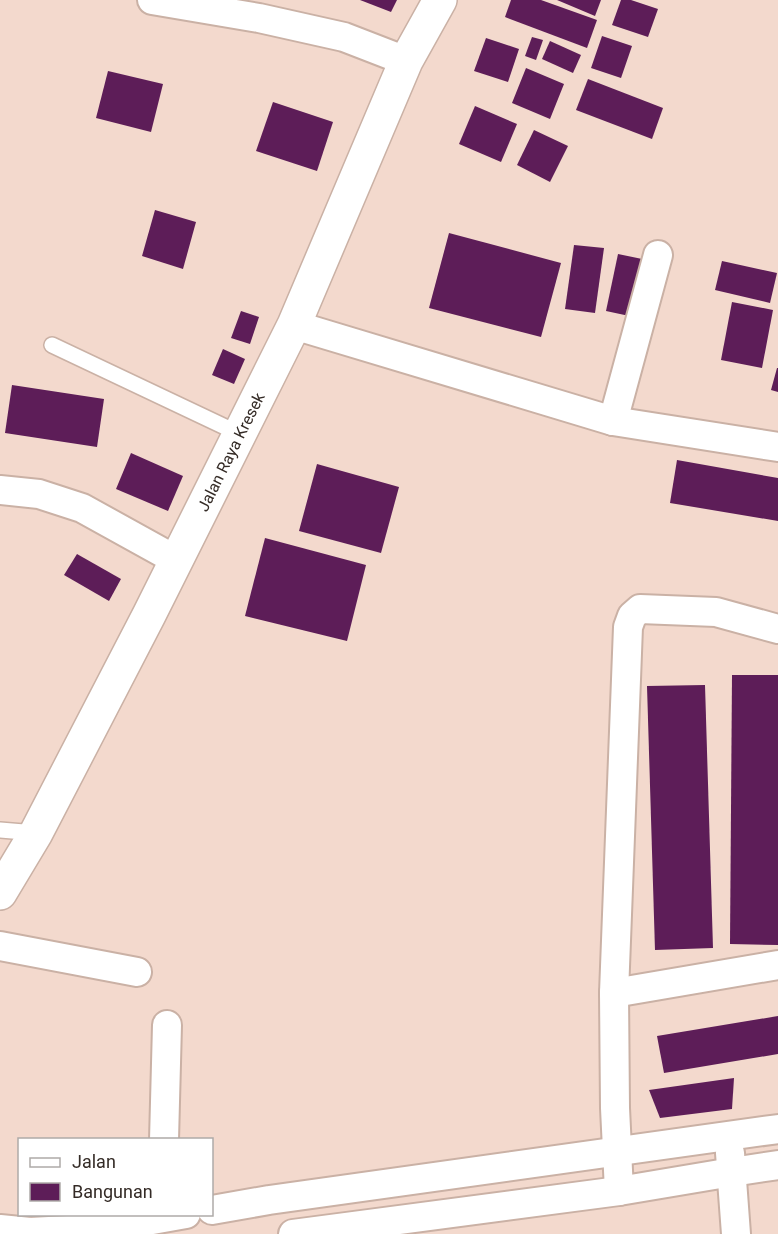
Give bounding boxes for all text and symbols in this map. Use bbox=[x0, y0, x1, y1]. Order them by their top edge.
street label: Jalan Raya Kresek bbox=[193, 389, 269, 514]
legend bbox=[18, 1138, 213, 1216]
text: Jalan bbox=[72, 1151, 116, 1172]
text: Bangunan bbox=[72, 1181, 153, 1202]

